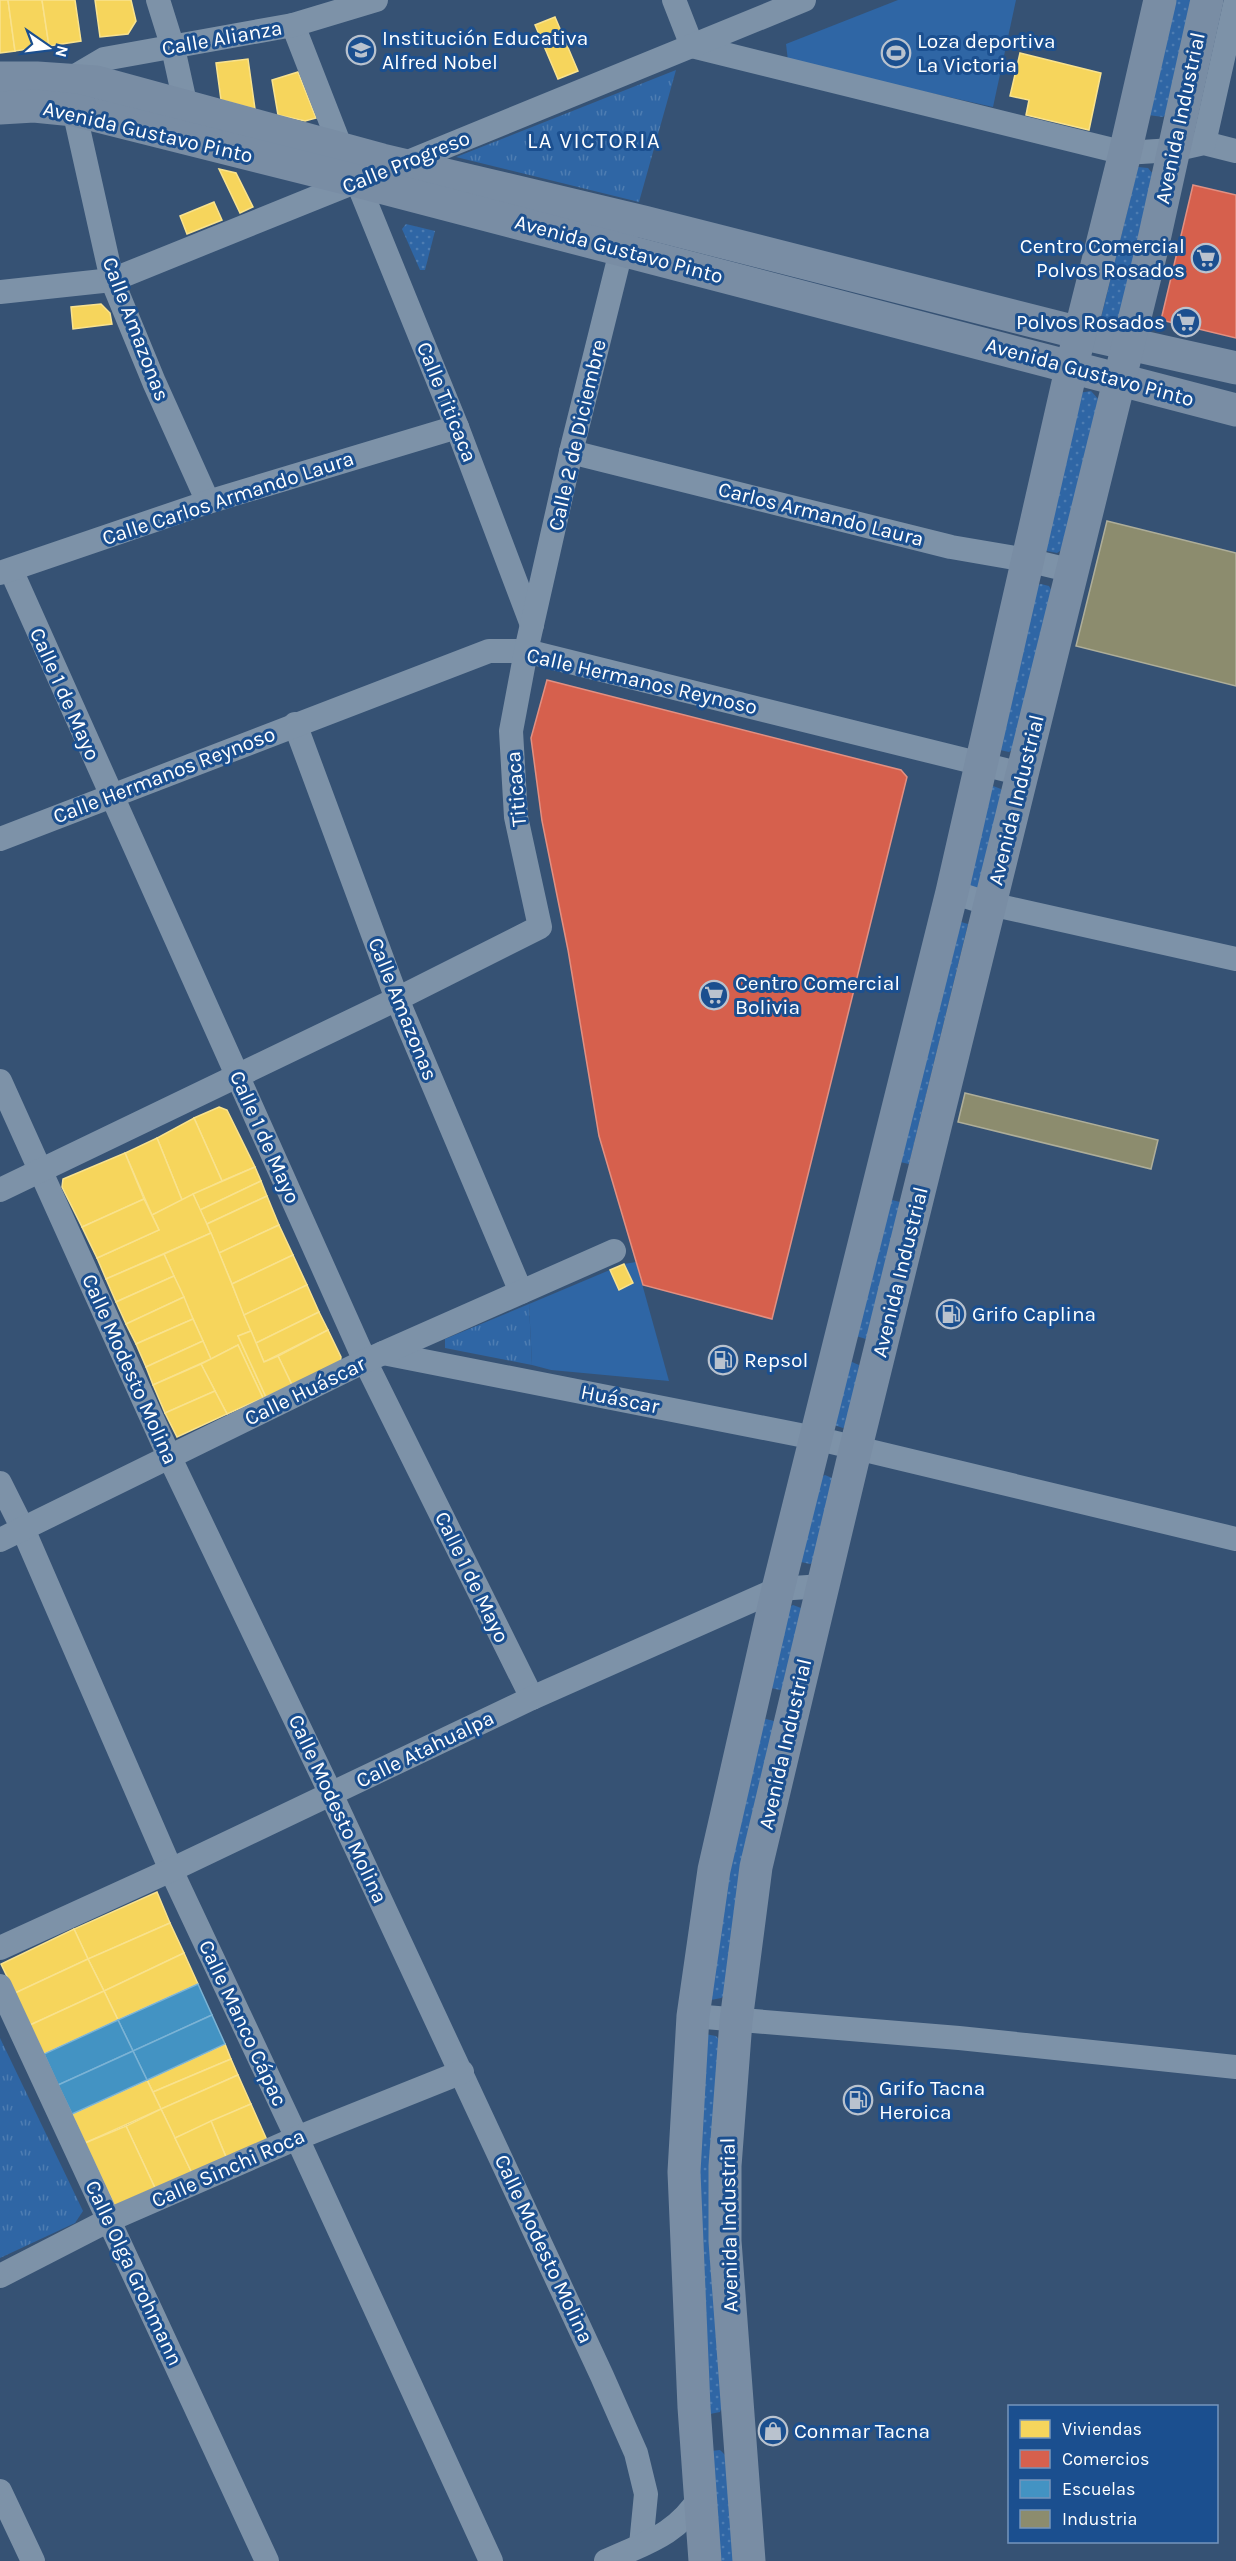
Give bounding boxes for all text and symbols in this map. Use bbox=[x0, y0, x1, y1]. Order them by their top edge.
street label: Calle Alianza bbox=[160, 16, 284, 60]
north arrow bbox=[18, 18, 78, 78]
place label: Institución Educativa Alfred Nobel bbox=[382, 26, 588, 74]
place label: Loza deportiva La Victoria bbox=[917, 29, 1056, 77]
street label: Avenida Industrial bbox=[1150, 30, 1210, 206]
school or university icon: Institución Educativa Alfred Nobel bbox=[345, 34, 377, 66]
sports icon: Loza deportiva La Victoria bbox=[880, 37, 912, 69]
text: N bbox=[51, 44, 73, 59]
street label: Avenida Gustavo Pinto bbox=[41, 96, 255, 168]
street label: Calle Progreso bbox=[339, 126, 473, 198]
district label: LA VICTORIA bbox=[527, 128, 661, 154]
street label: Avenida Gustavo Pinto bbox=[512, 210, 726, 288]
place label: Centro Comercial Polvos Rosados bbox=[1020, 234, 1185, 282]
supermarket icon: Centro Comercial Polvos Rosados bbox=[1190, 242, 1222, 274]
street label: Calle Amazonas bbox=[98, 254, 174, 404]
supermarket icon: Polvos Rosados bbox=[1170, 306, 1202, 338]
place label: Polvos Rosados bbox=[1016, 310, 1165, 334]
street label: Avenida Gustavo Pinto bbox=[983, 333, 1197, 411]
street label: Calle 2 de Diciembre bbox=[543, 337, 611, 533]
street label: Calle Titicaca bbox=[412, 338, 482, 466]
street label: Calle Carlos Armando Laura bbox=[99, 446, 357, 550]
street label: Carlos Armando Laura bbox=[716, 477, 926, 551]
street label: Calle 1 de Mayo bbox=[25, 624, 105, 764]
street label: Calle Hermanos Reynoso bbox=[524, 643, 760, 719]
street label: Avenida Industrial bbox=[983, 712, 1049, 888]
street label: Calle Hermanos Reynoso bbox=[50, 722, 278, 828]
street label: Titicaca bbox=[501, 750, 531, 828]
street label: Calle Amazonas bbox=[363, 934, 443, 1084]
place label: Centro Comercial Bolivia bbox=[735, 971, 900, 1019]
supermarket icon: Centro Comercial Bolivia bbox=[698, 979, 730, 1011]
street label: Calle 1 de Mayo bbox=[225, 1067, 305, 1207]
street label: Avenida Industrial bbox=[867, 1184, 933, 1360]
street label: Calle Modesto Molina bbox=[77, 1270, 183, 1468]
fuel station icon: Grifo Caplina bbox=[935, 1298, 967, 1330]
place label: Grifo Caplina bbox=[972, 1302, 1096, 1326]
fuel station icon: Repsol bbox=[707, 1344, 739, 1376]
place label: Repsol bbox=[744, 1348, 808, 1372]
street label: Calle Huáscar bbox=[241, 1351, 370, 1431]
street label: Huáscar bbox=[579, 1380, 662, 1418]
street label: Calle 1 de Mayo bbox=[430, 1508, 514, 1646]
street label: Avenida Industrial bbox=[754, 1656, 816, 1832]
street label: Calle Atahualpa bbox=[352, 1705, 498, 1793]
street label: Calle Modesto Molina bbox=[284, 1711, 392, 1907]
street label: Calle Manco Cápac bbox=[194, 1936, 292, 2110]
place label: Grifo Tacna Heroica bbox=[879, 2076, 985, 2124]
fuel station icon: Grifo Tacna Heroica bbox=[842, 2084, 874, 2116]
street label: Calle Sinchi Roca bbox=[148, 2123, 308, 2213]
street label: Avenida Industrial bbox=[715, 2137, 743, 2313]
street label: Calle Modesto Molina bbox=[490, 2151, 598, 2347]
street label: Calle Olga Grohmann bbox=[81, 2177, 187, 2369]
legend bbox=[1008, 2405, 1218, 2543]
shop icon: Conmar Tacna bbox=[757, 2415, 789, 2447]
text: Viviendas bbox=[1062, 2418, 1142, 2440]
place label: Conmar Tacna bbox=[794, 2419, 930, 2443]
text: Comercios bbox=[1062, 2448, 1149, 2470]
text: Escuelas bbox=[1062, 2478, 1135, 2500]
text: Industria bbox=[1062, 2508, 1137, 2530]

